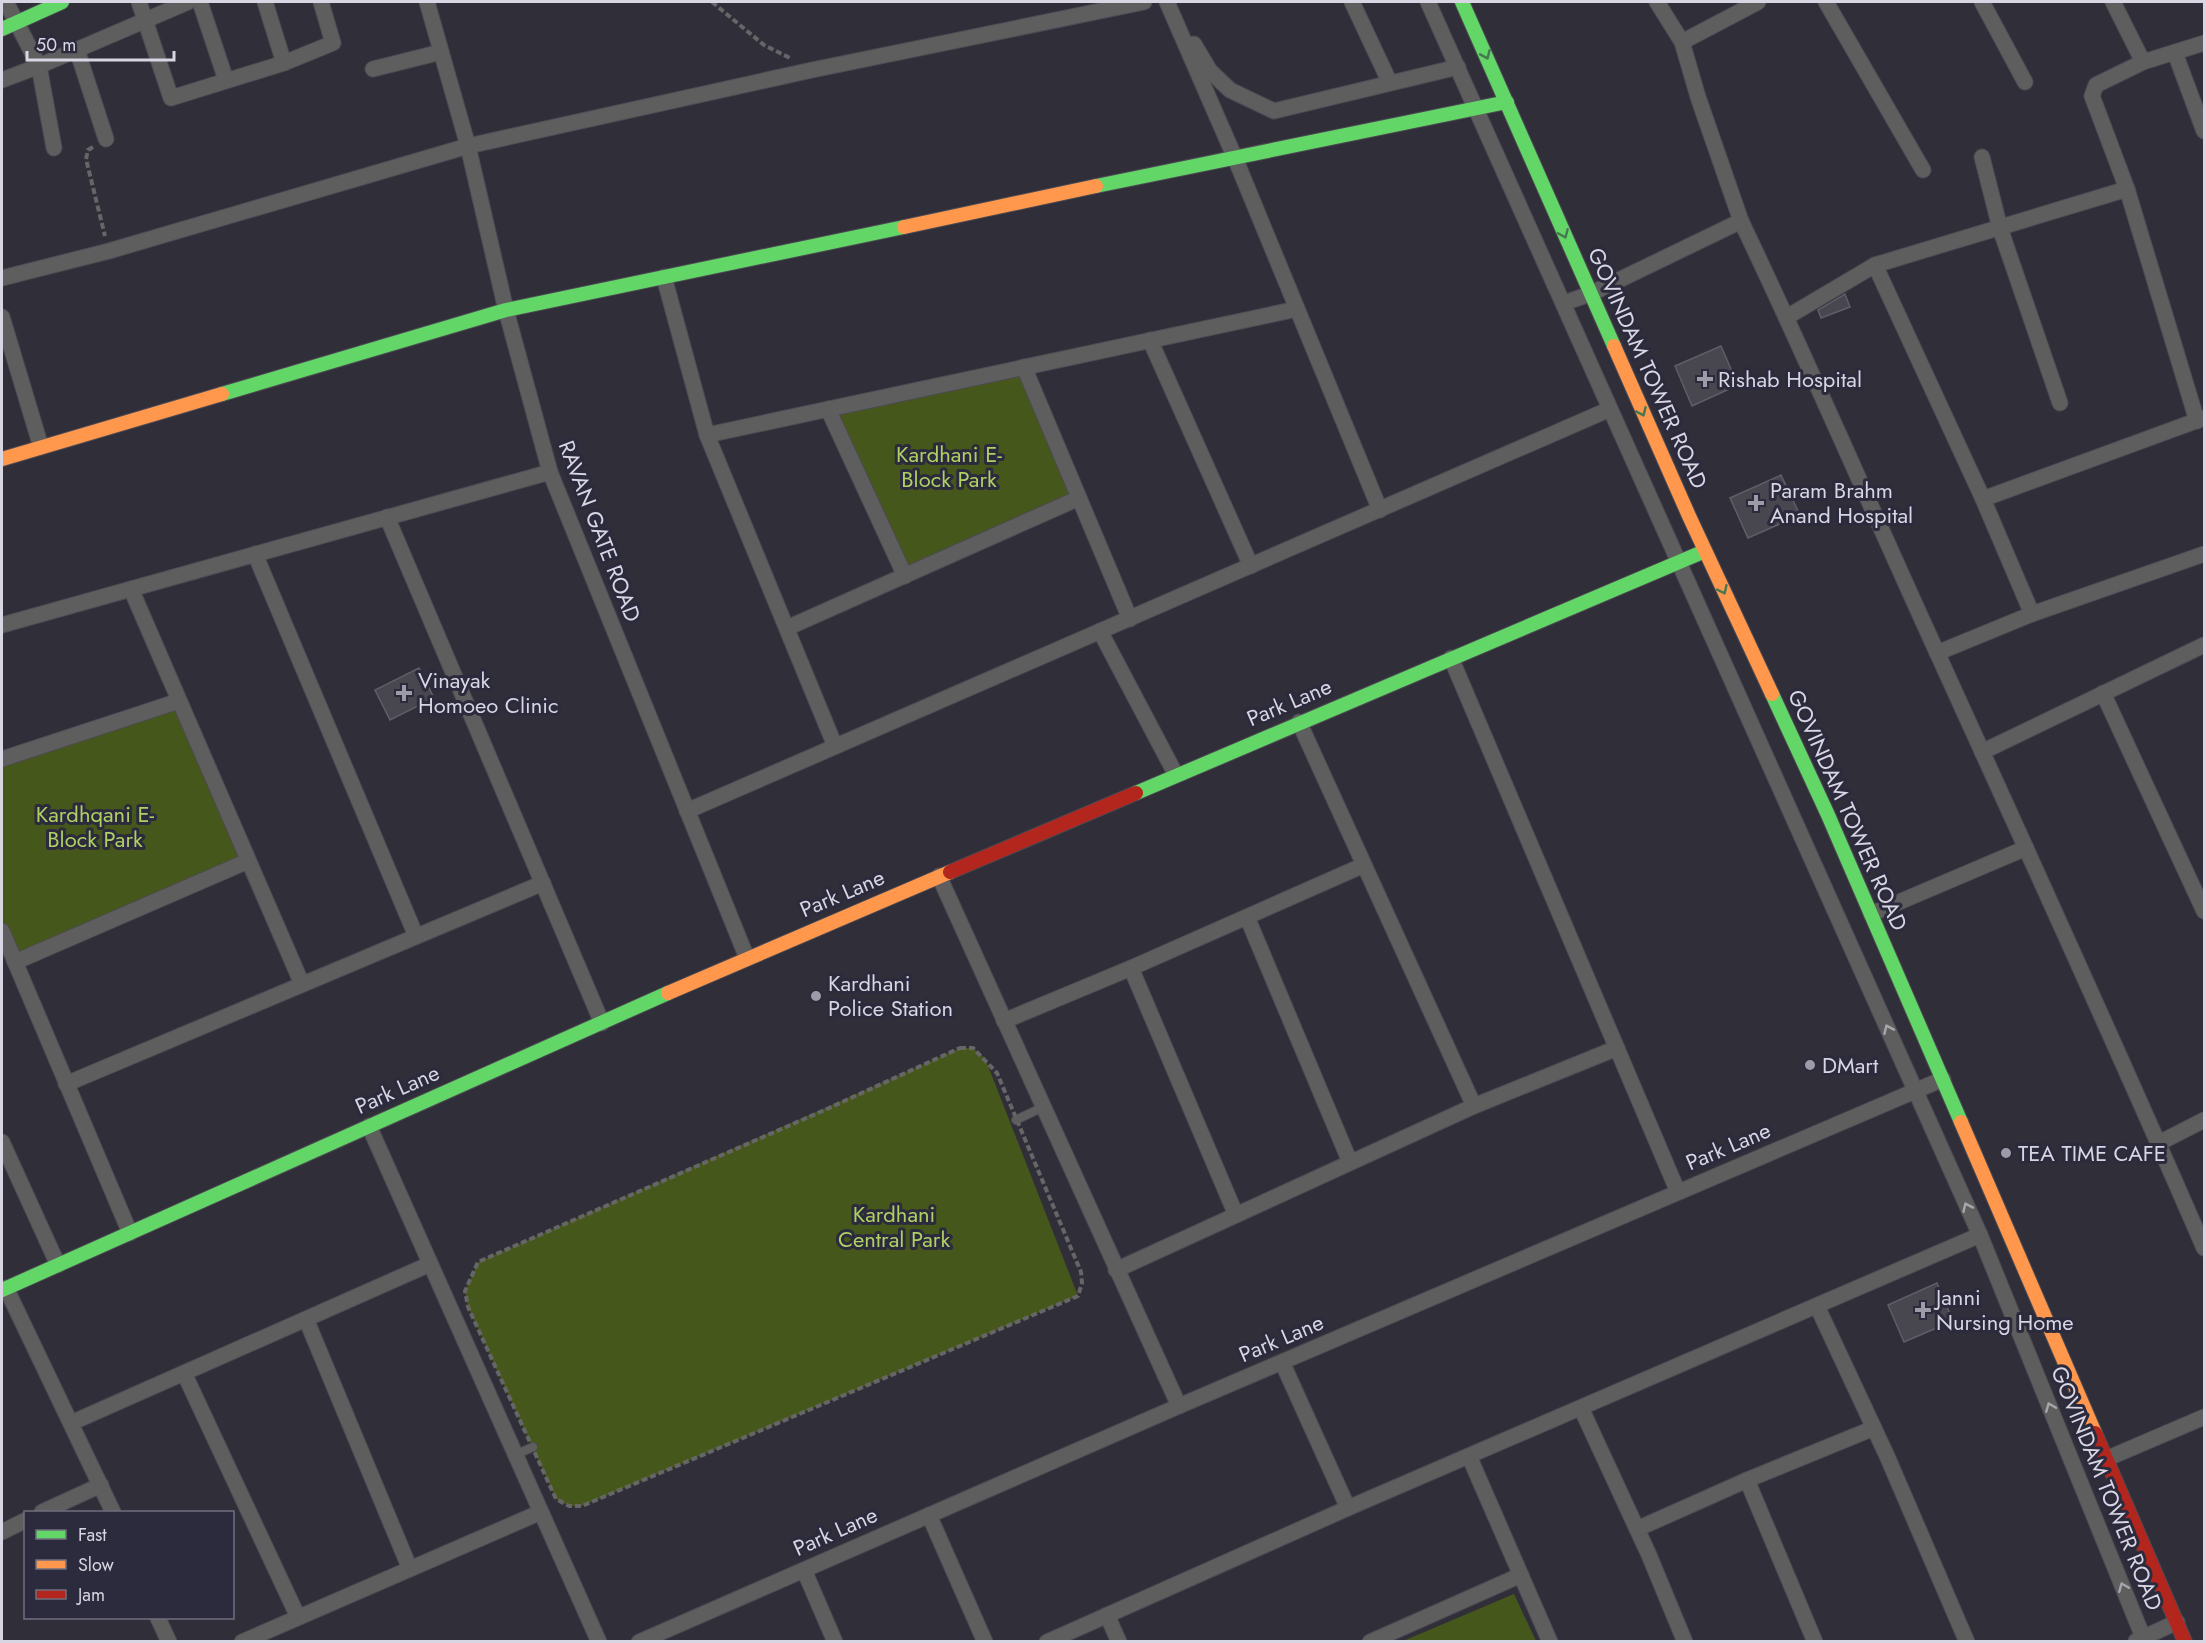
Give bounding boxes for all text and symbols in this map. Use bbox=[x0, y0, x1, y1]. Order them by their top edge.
scale bar bbox=[27, 24, 174, 62]
text: 50 m bbox=[36, 32, 76, 58]
one-way arrow bbox=[1479, 48, 1491, 59]
one-way arrow bbox=[1557, 227, 1569, 238]
street label: GOVINDAM TOWER ROAD bbox=[1580, 242, 1716, 494]
place label: Rishab Hospital bbox=[1718, 363, 1862, 395]
marker: Rishab Hospital bbox=[1696, 370, 1714, 388]
one-way arrow bbox=[1635, 406, 1647, 417]
street label: RAVAN GATE ROAD bbox=[551, 436, 649, 626]
park label: Kardhani E- Block Park bbox=[896, 438, 1002, 495]
place label: Param Brahm Anand Hospital bbox=[1770, 474, 1913, 531]
marker: Param Brahm Anand Hospital bbox=[1747, 494, 1765, 512]
one-way arrow bbox=[1716, 583, 1728, 594]
place label: Vinayak Homoeo Clinic bbox=[418, 664, 559, 721]
street label: Park Lane bbox=[1242, 670, 1336, 734]
marker: Vinayak Homoeo Clinic bbox=[395, 684, 413, 702]
street label: GOVINDAM TOWER ROAD bbox=[1780, 684, 1916, 936]
park label: Kardhqani E- Block Park bbox=[36, 798, 155, 855]
street label: Park Lane bbox=[795, 861, 889, 925]
place label: Kardhani Police Station bbox=[828, 967, 953, 1024]
marker: Kardhani Police Station bbox=[809, 989, 823, 1003]
one-way arrow bbox=[1883, 1024, 1895, 1035]
place label: DMart bbox=[1822, 1049, 1879, 1081]
street label: Park Lane bbox=[350, 1056, 444, 1122]
marker: DMart bbox=[1803, 1058, 1817, 1072]
street label: Park Lane bbox=[1681, 1114, 1775, 1178]
place label: TEA TIME CAFE bbox=[2018, 1137, 2166, 1169]
marker: TEA TIME CAFE bbox=[1999, 1146, 2013, 1160]
park label: Kardhani Central Park bbox=[838, 1198, 950, 1255]
one-way arrow bbox=[1962, 1202, 1974, 1213]
place label: Janni Nursing Home bbox=[1933, 1281, 2074, 1338]
marker: Janni Nursing Home bbox=[1914, 1301, 1932, 1319]
street label: Park Lane bbox=[1234, 1306, 1328, 1370]
street label: GOVINDAM TOWER ROAD bbox=[2043, 1361, 2171, 1615]
one-way arrow bbox=[2045, 1402, 2057, 1413]
street label: Park Lane bbox=[788, 1498, 882, 1564]
legend bbox=[24, 1511, 234, 1619]
text: Fast bbox=[78, 1522, 107, 1548]
text: Slow bbox=[78, 1552, 115, 1578]
text: Jam bbox=[76, 1582, 105, 1608]
one-way arrow bbox=[2118, 1583, 2130, 1594]

